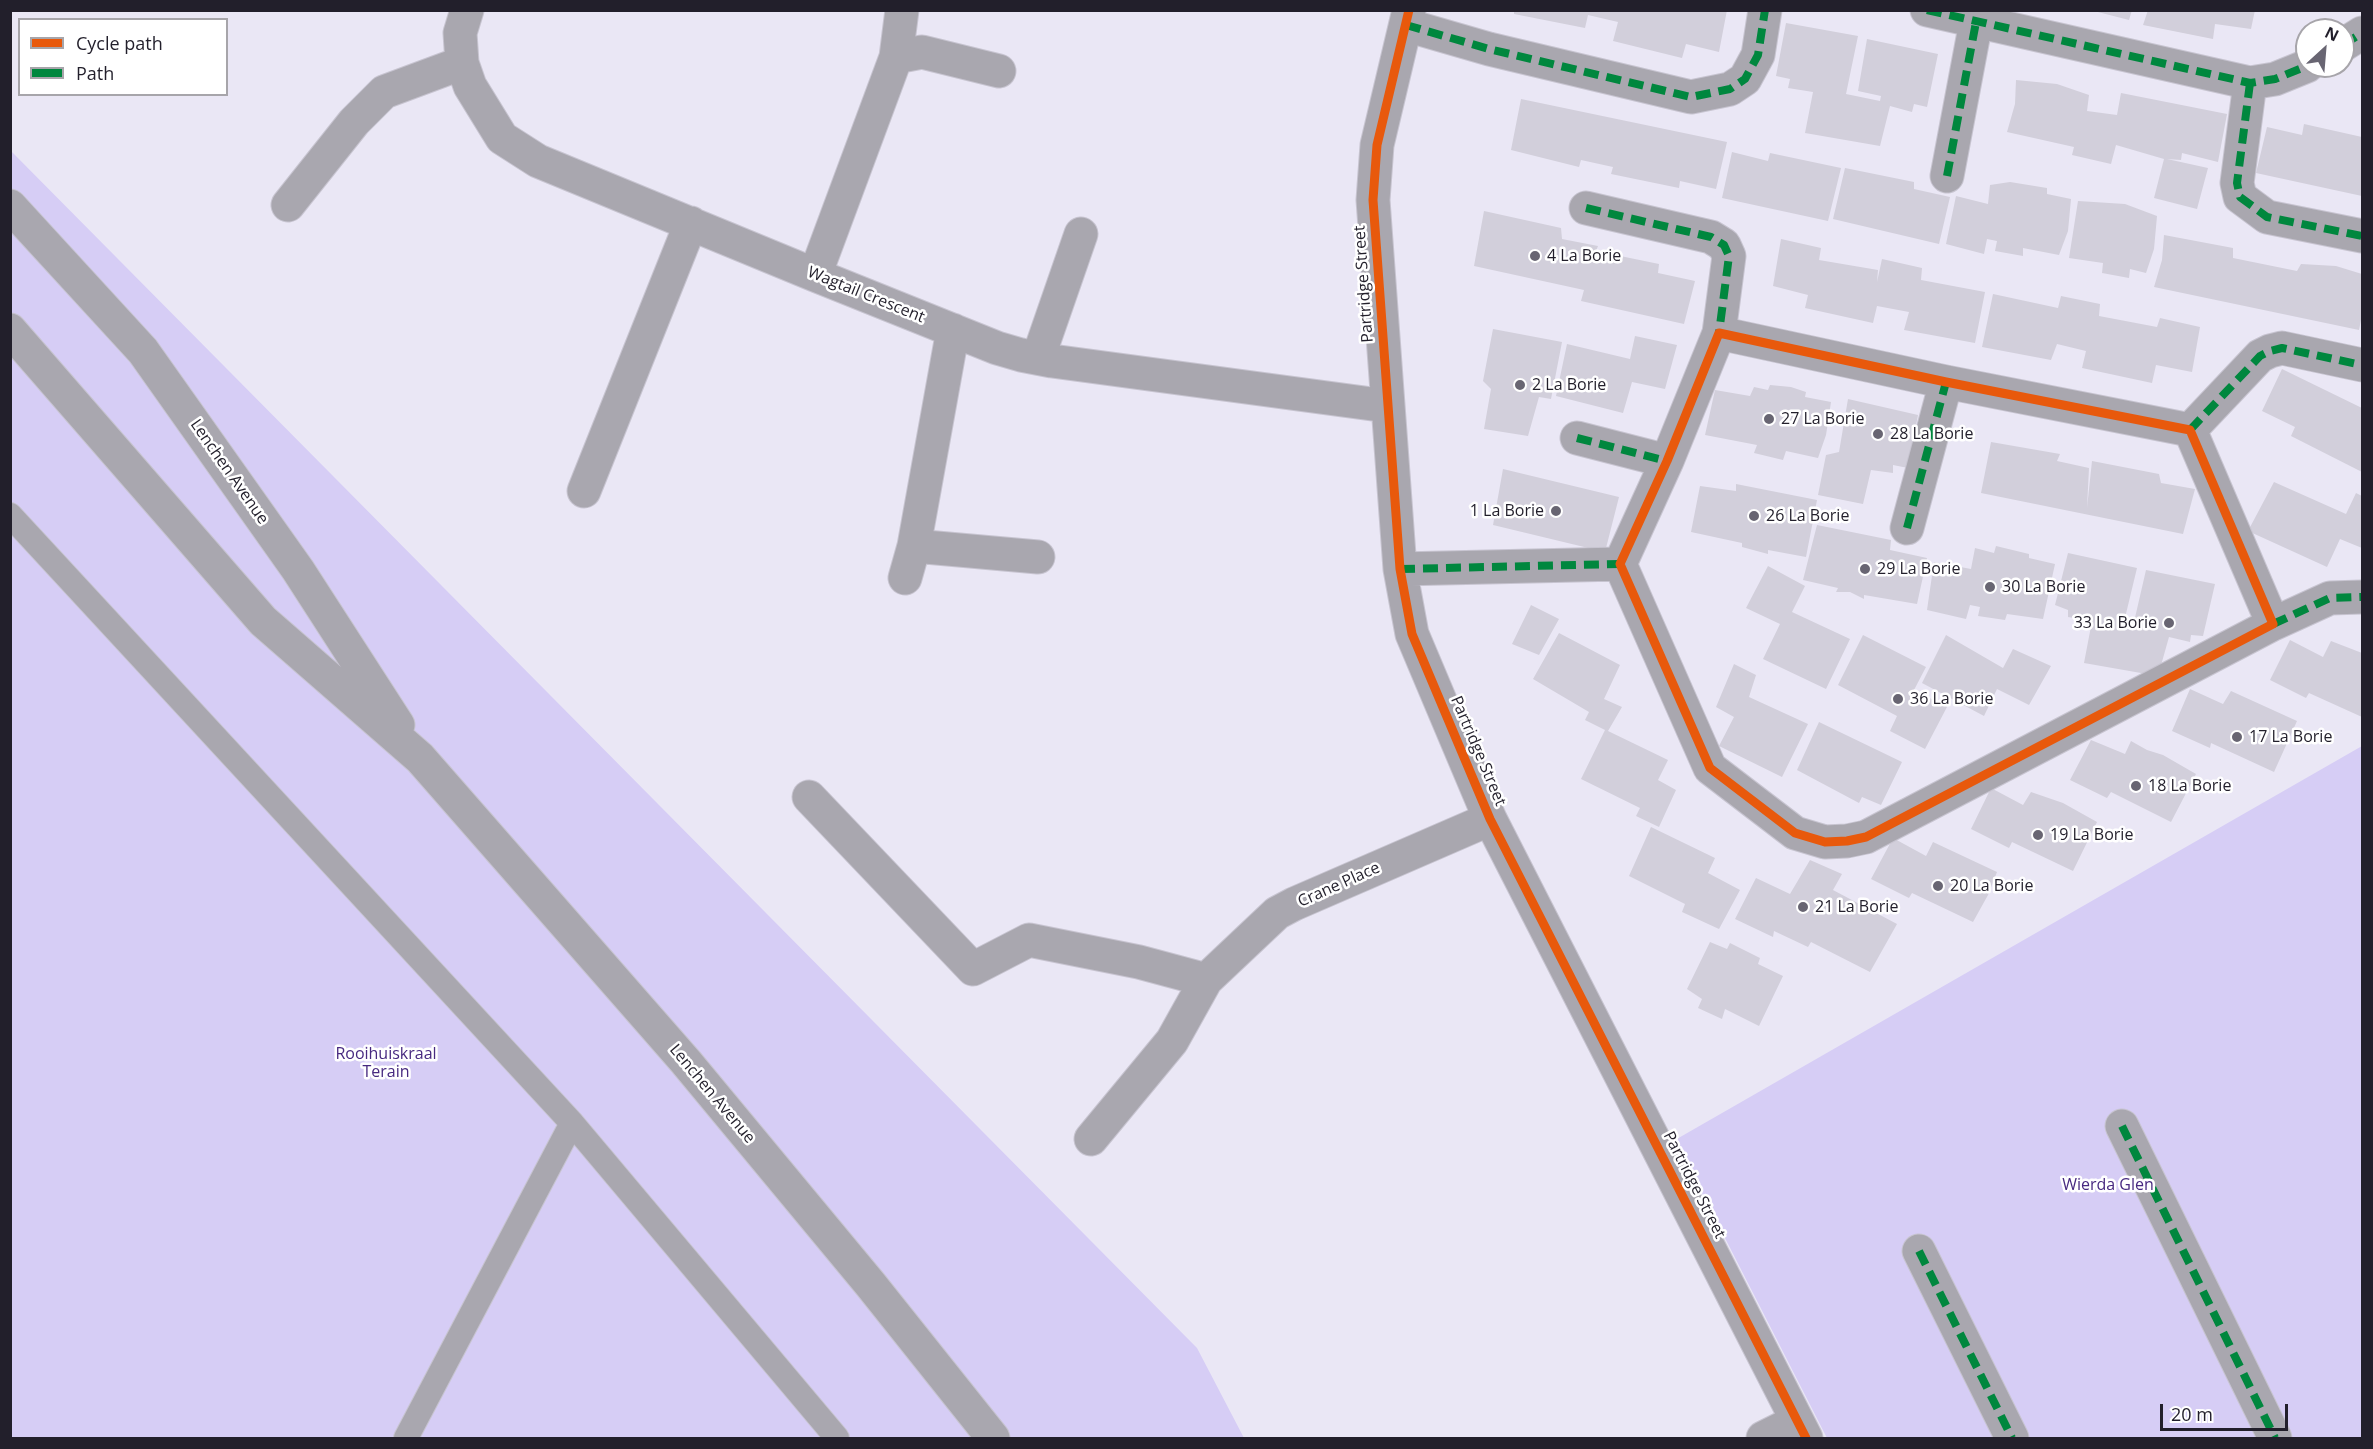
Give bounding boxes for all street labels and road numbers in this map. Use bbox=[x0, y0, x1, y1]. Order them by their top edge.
street label: Partridge Street bbox=[1350, 225, 1378, 343]
street label: Wagtail Crescent bbox=[805, 263, 927, 327]
street label: Lenchen Avenue bbox=[186, 416, 272, 528]
street label: Partridge Street bbox=[1446, 693, 1510, 809]
street label: Crane Place bbox=[1295, 858, 1383, 912]
street label: Lenchen Avenue bbox=[665, 1041, 759, 1147]
street label: Partridge Street bbox=[1659, 1128, 1729, 1242]

